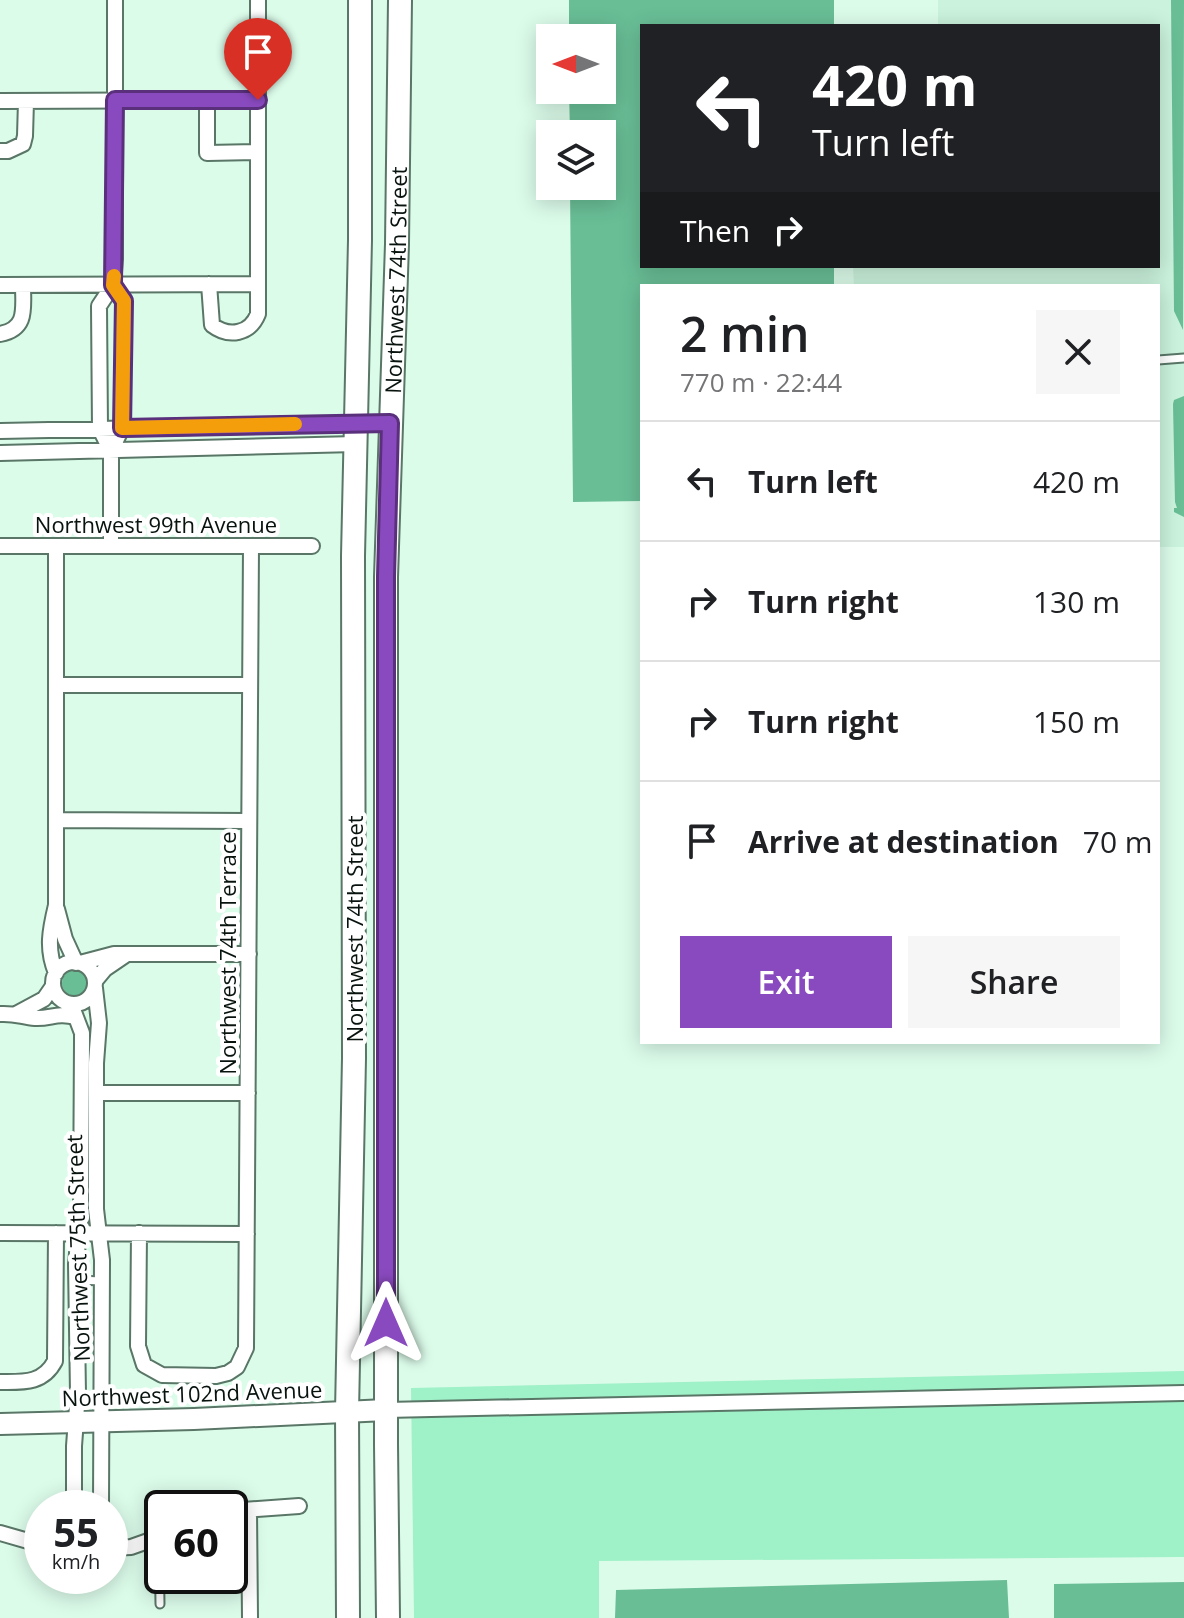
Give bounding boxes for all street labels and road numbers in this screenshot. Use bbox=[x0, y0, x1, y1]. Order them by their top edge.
street label: Northwest 74th Street bbox=[377, 166, 413, 394]
street label: Northwest 99th Avenue bbox=[35, 509, 277, 539]
street label: Northwest 74th Street bbox=[339, 815, 369, 1043]
street label: Northwest 74th Terrace bbox=[212, 831, 242, 1075]
street label: Northwest 75th Street bbox=[58, 1134, 96, 1362]
street label: Northwest 102nd Avenue bbox=[61, 1373, 323, 1413]

